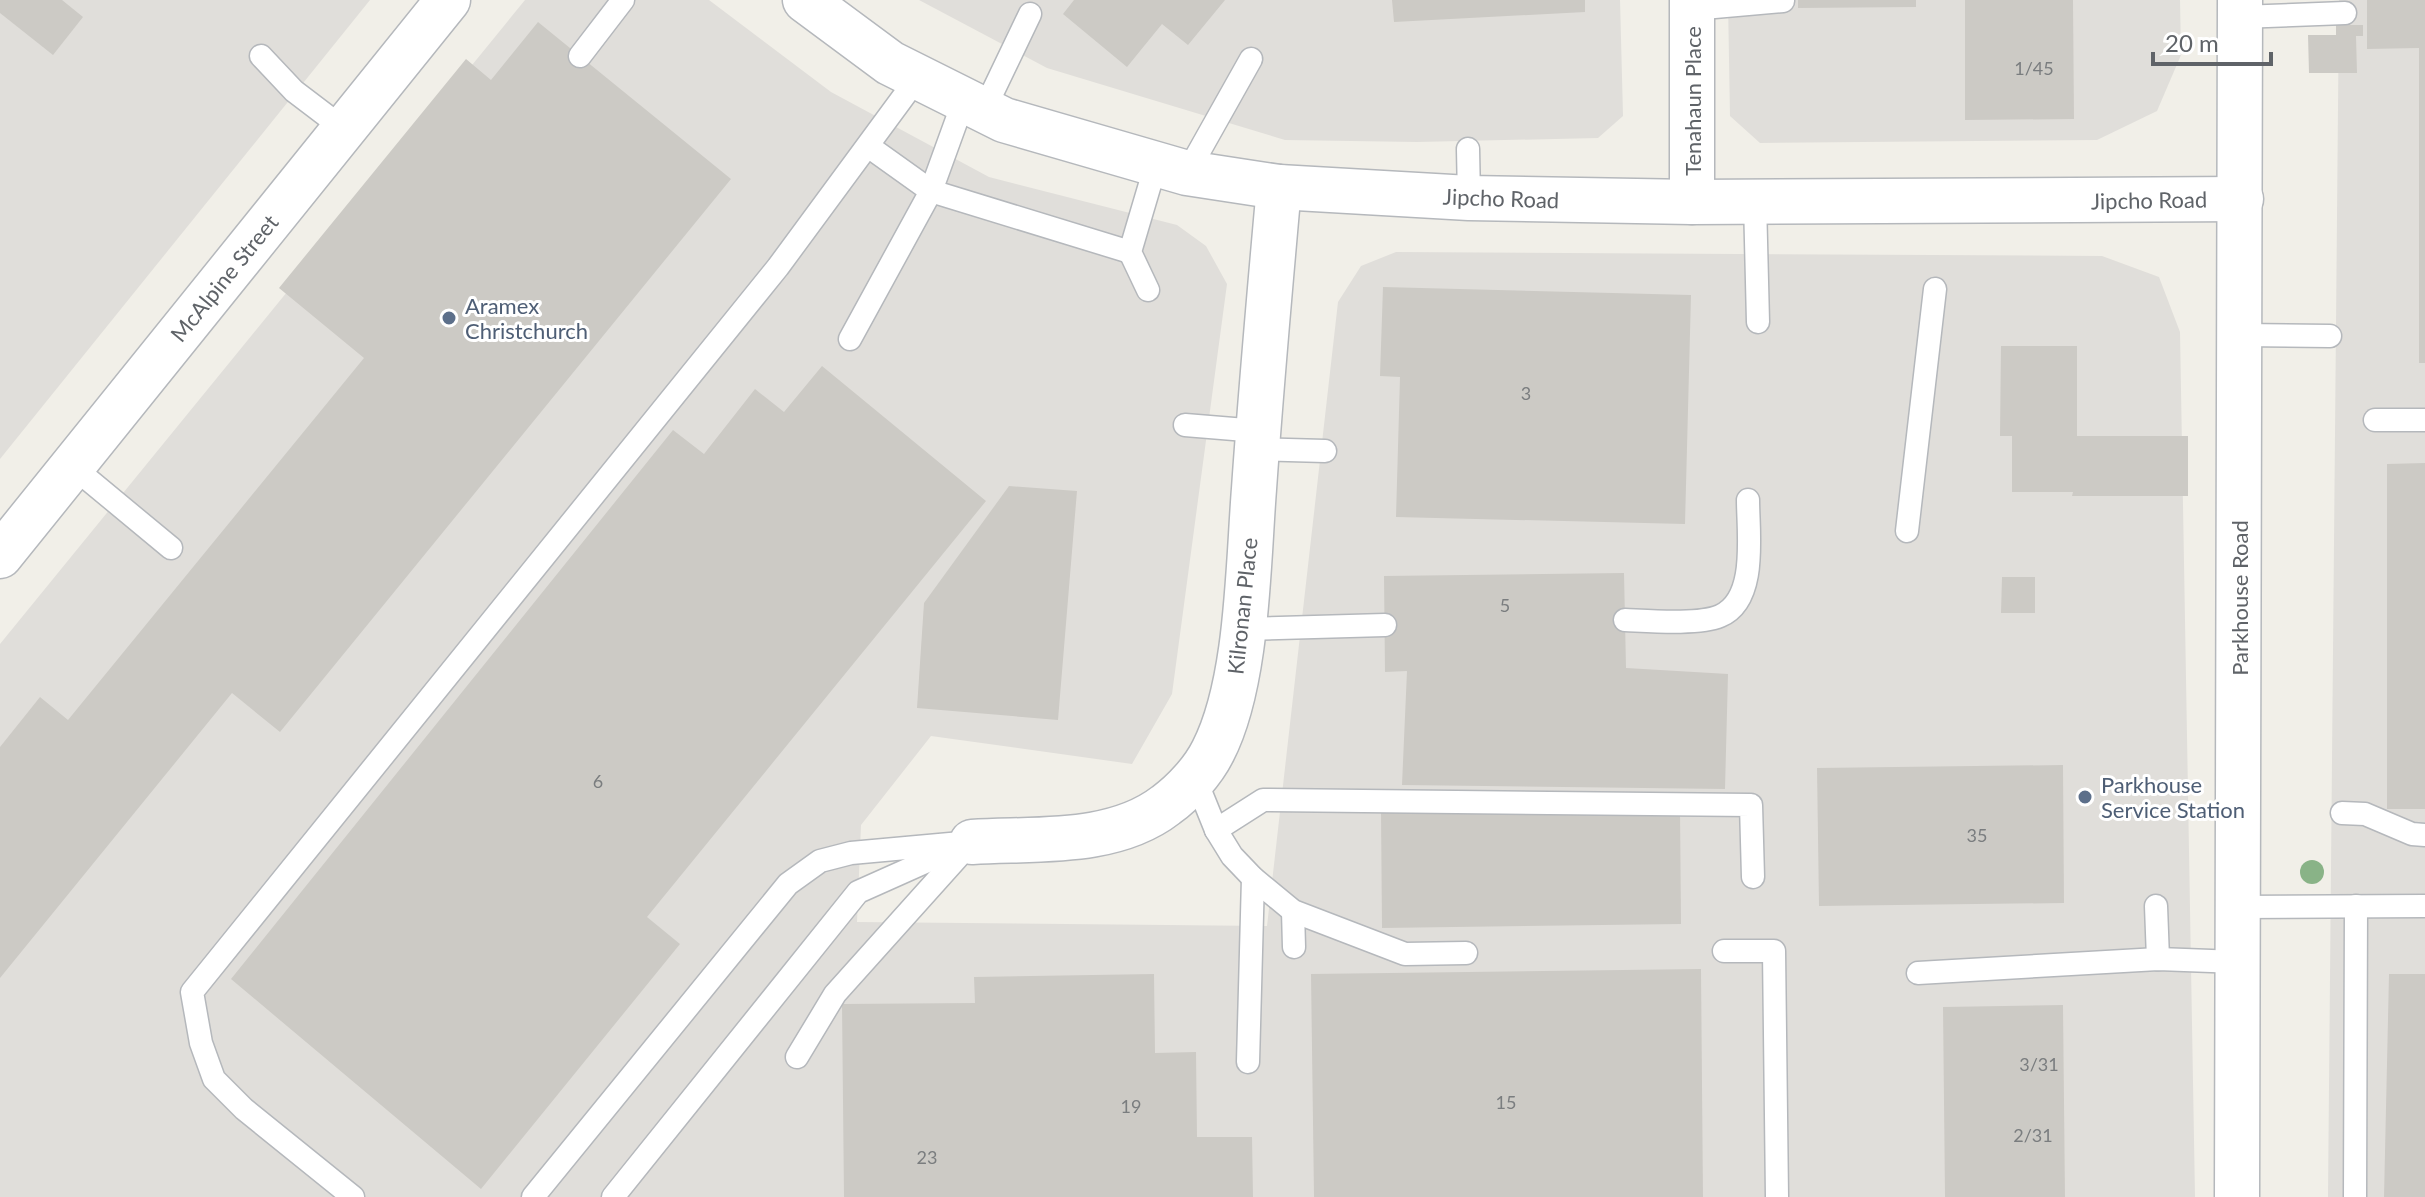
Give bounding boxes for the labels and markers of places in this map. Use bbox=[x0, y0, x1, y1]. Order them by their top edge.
place label: Aramex Christchurch bbox=[465, 292, 588, 344]
marker: Aramex Christchurch bbox=[440, 309, 458, 327]
place label: Parkhouse Service Station bbox=[2101, 771, 2245, 823]
marker: Parkhouse Service Station bbox=[2076, 788, 2094, 806]

